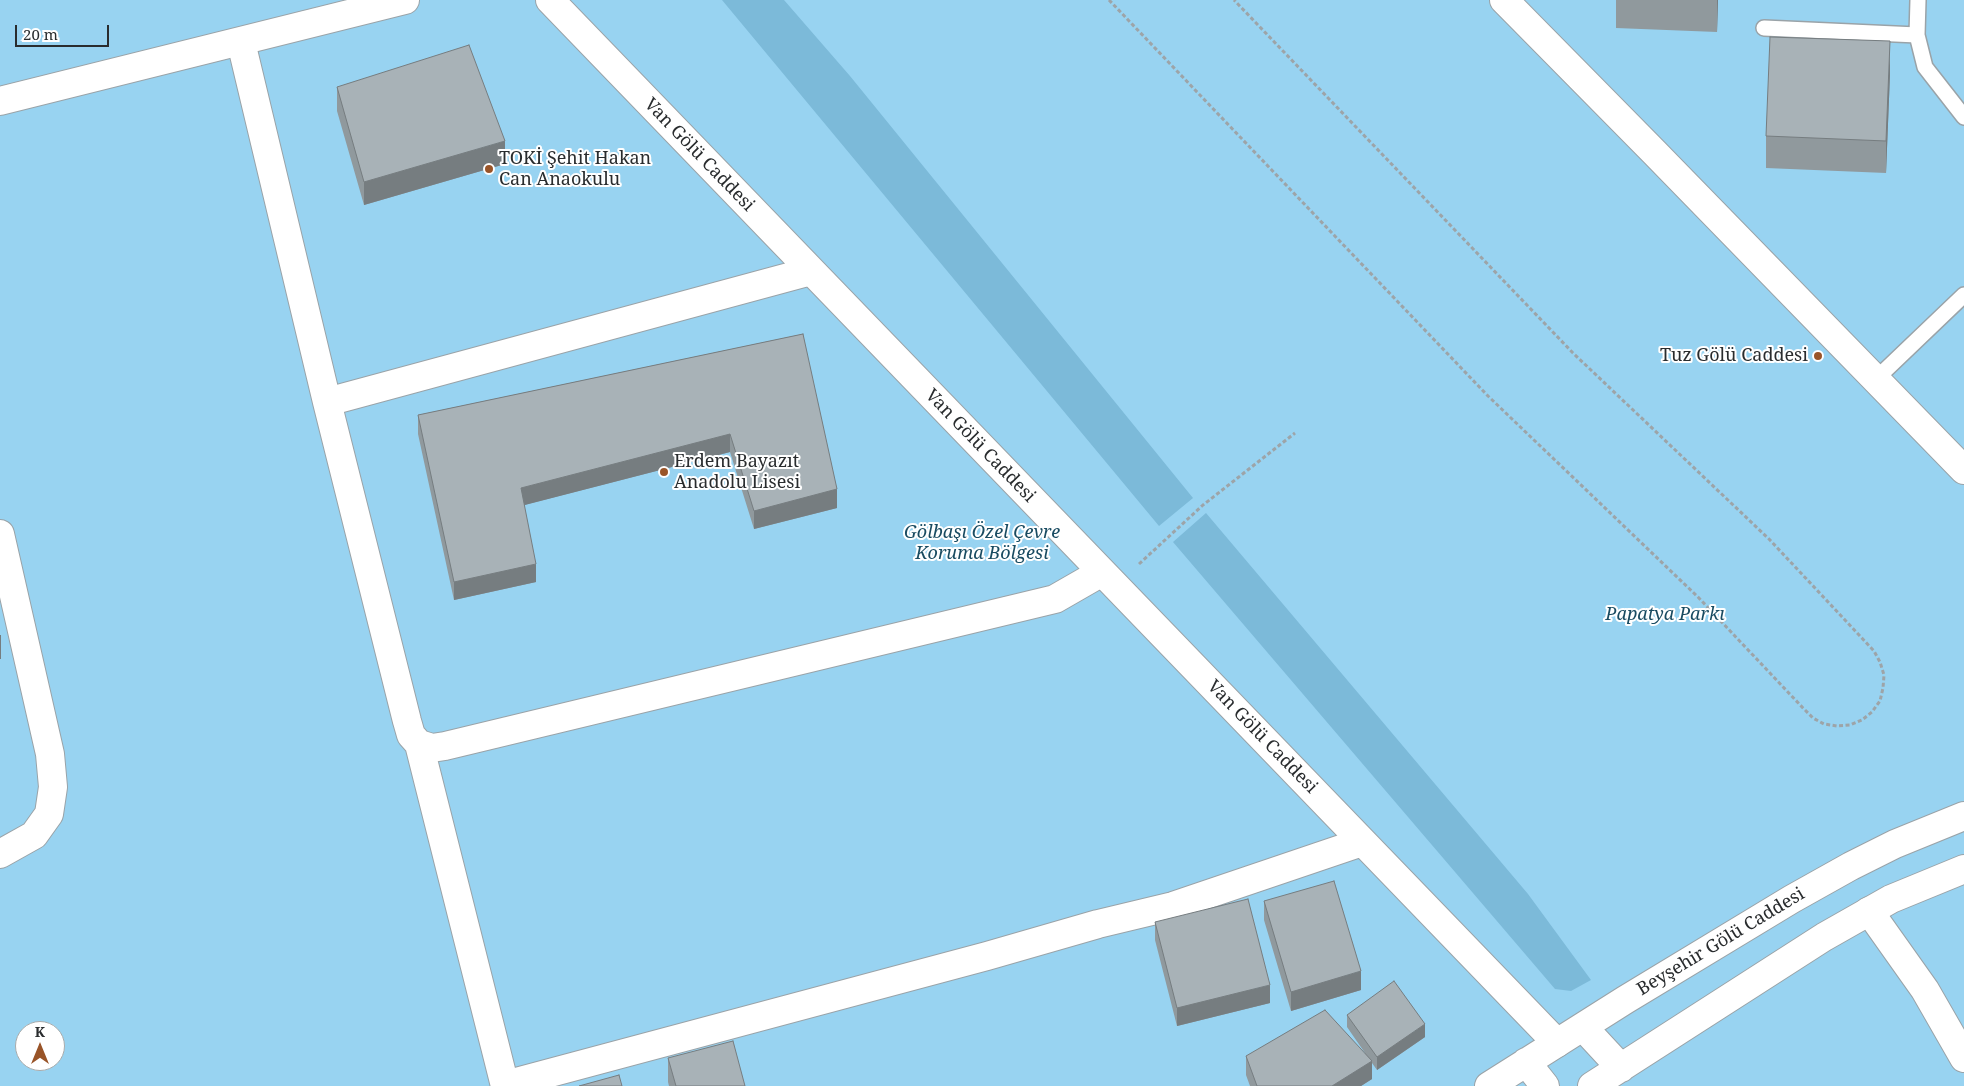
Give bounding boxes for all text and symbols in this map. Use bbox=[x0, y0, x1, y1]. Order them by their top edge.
scale bar bbox=[18, 15, 111, 47]
text: 20 m bbox=[23, 24, 58, 44]
street label: Van Gölü Caddesi bbox=[639, 94, 759, 216]
place label: TOKİ Şehit Hakan Can Anaokulu bbox=[499, 148, 651, 190]
marker: TOKİ Şehit Hakan Can Anaokulu bbox=[483, 163, 495, 175]
place label: Tuz Gölü Caddesi bbox=[1660, 345, 1808, 367]
marker: Tuz Gölü Caddesi bbox=[1812, 350, 1824, 362]
street label: Van Gölü Caddesi bbox=[920, 385, 1040, 507]
place label: Erdem Bayazıt Anadolu Lisesi bbox=[674, 451, 800, 494]
marker: Erdem Bayazıt Anadolu Lisesi bbox=[658, 466, 670, 478]
park label: Gölbaşı Özel Çevre Koruma Bölgesi bbox=[904, 522, 1060, 564]
park label: Papatya Parkı bbox=[1605, 604, 1725, 626]
street label: Van Gölü Caddesi bbox=[1202, 676, 1322, 798]
street label: Beyşehir Gölü Caddesi bbox=[1633, 883, 1809, 1001]
north arrow bbox=[15, 1021, 65, 1071]
text: K bbox=[35, 1022, 45, 1041]

